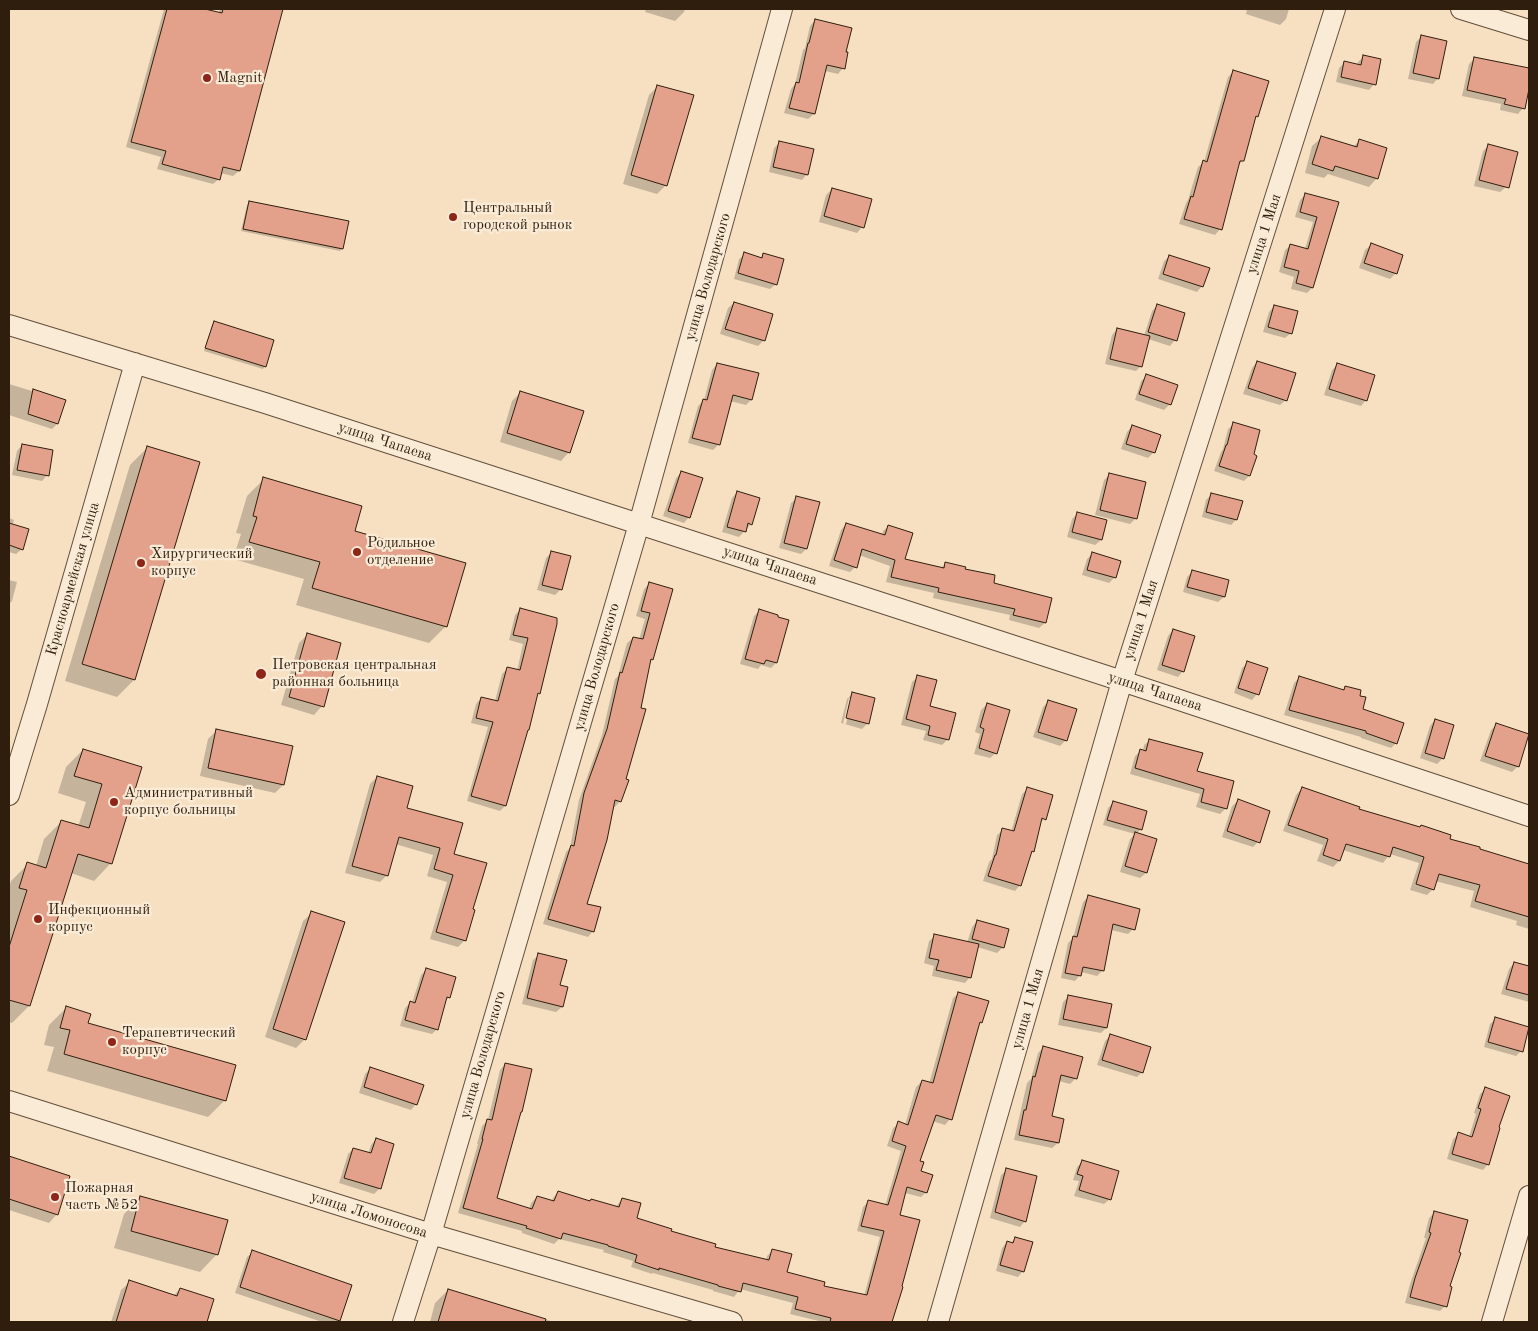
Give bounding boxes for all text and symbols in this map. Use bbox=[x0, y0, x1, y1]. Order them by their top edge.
place label: Magnit bbox=[217, 69, 262, 87]
marker: Magnit bbox=[201, 72, 213, 84]
street label: улица 1 Мая bbox=[1243, 192, 1285, 276]
place label: Центральный городской рынок bbox=[463, 199, 572, 234]
marker: Центральный городской рынок bbox=[447, 211, 459, 223]
street label: улица Володарского bbox=[681, 211, 735, 343]
street label: улица Чапаева bbox=[336, 418, 434, 466]
street label: Красноармейская улица bbox=[42, 500, 104, 658]
place label: Родильное отделение bbox=[367, 534, 435, 569]
street label: улица Чапаева bbox=[721, 542, 819, 590]
place label: Хирургический корпус bbox=[151, 545, 253, 580]
marker: Родильное отделение bbox=[351, 546, 363, 558]
marker: Хирургический корпус bbox=[135, 557, 147, 569]
street label: улица 1 Мая bbox=[1120, 578, 1162, 662]
street label: улица Володарского bbox=[570, 601, 624, 733]
place label: Петровская центральная районная больница bbox=[272, 656, 436, 691]
marker: Петровская центральная районная больница bbox=[254, 667, 268, 681]
street label: улица Чапаева bbox=[1106, 668, 1204, 716]
place label: Административный корпус больницы bbox=[124, 784, 253, 819]
marker: Административный корпус больницы bbox=[108, 796, 120, 808]
place label: Инфекционный корпус bbox=[48, 901, 150, 936]
marker: Инфекционный корпус bbox=[32, 913, 44, 925]
street label: улица 1 Мая bbox=[1008, 967, 1048, 1051]
street label: улица Володарского bbox=[456, 989, 510, 1121]
place label: Терапевтический корпус bbox=[122, 1024, 236, 1059]
marker: Терапевтический корпус bbox=[106, 1036, 118, 1048]
place label: Пожарная часть №52 bbox=[65, 1179, 138, 1214]
street label: улица Ломоносова bbox=[308, 1188, 430, 1242]
marker: Пожарная часть №52 bbox=[49, 1191, 61, 1203]

